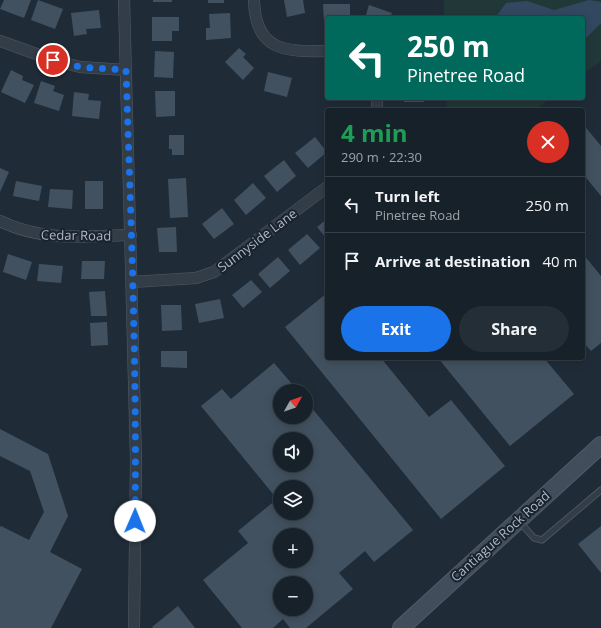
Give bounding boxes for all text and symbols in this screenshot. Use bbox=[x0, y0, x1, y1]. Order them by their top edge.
text: 250 m bbox=[407, 27, 490, 65]
icon: left bbox=[341, 32, 393, 84]
pin bbox=[36, 43, 70, 77]
icon: arrive bbox=[42, 49, 64, 71]
text: Pinetree Road bbox=[407, 63, 525, 87]
text: 4 min bbox=[341, 116, 408, 149]
button: close bbox=[527, 121, 569, 163]
text: 290 m · 22:30 bbox=[341, 148, 422, 166]
text: Turn left bbox=[375, 186, 440, 206]
icon: left bbox=[341, 194, 363, 216]
text: 250 m bbox=[525, 195, 569, 215]
street label: Sunnyside Lane bbox=[214, 204, 300, 276]
text: Pinetree Road bbox=[375, 206, 460, 224]
street label: Cedar Road bbox=[41, 225, 111, 245]
icon: arrive bbox=[341, 250, 363, 272]
text: Arrive at destination bbox=[375, 251, 530, 271]
text: 40 m bbox=[542, 251, 577, 271]
button: Exit bbox=[341, 306, 451, 352]
button: Share bbox=[459, 306, 569, 352]
north arrow bbox=[273, 384, 313, 424]
map controls bbox=[273, 384, 313, 616]
button: sound bbox=[273, 432, 313, 472]
button: layers bbox=[273, 480, 313, 520]
street label: Cantiague Rock Road bbox=[447, 487, 553, 585]
position arrow bbox=[114, 500, 156, 542]
button: + bbox=[273, 528, 313, 568]
button: − bbox=[273, 576, 313, 616]

